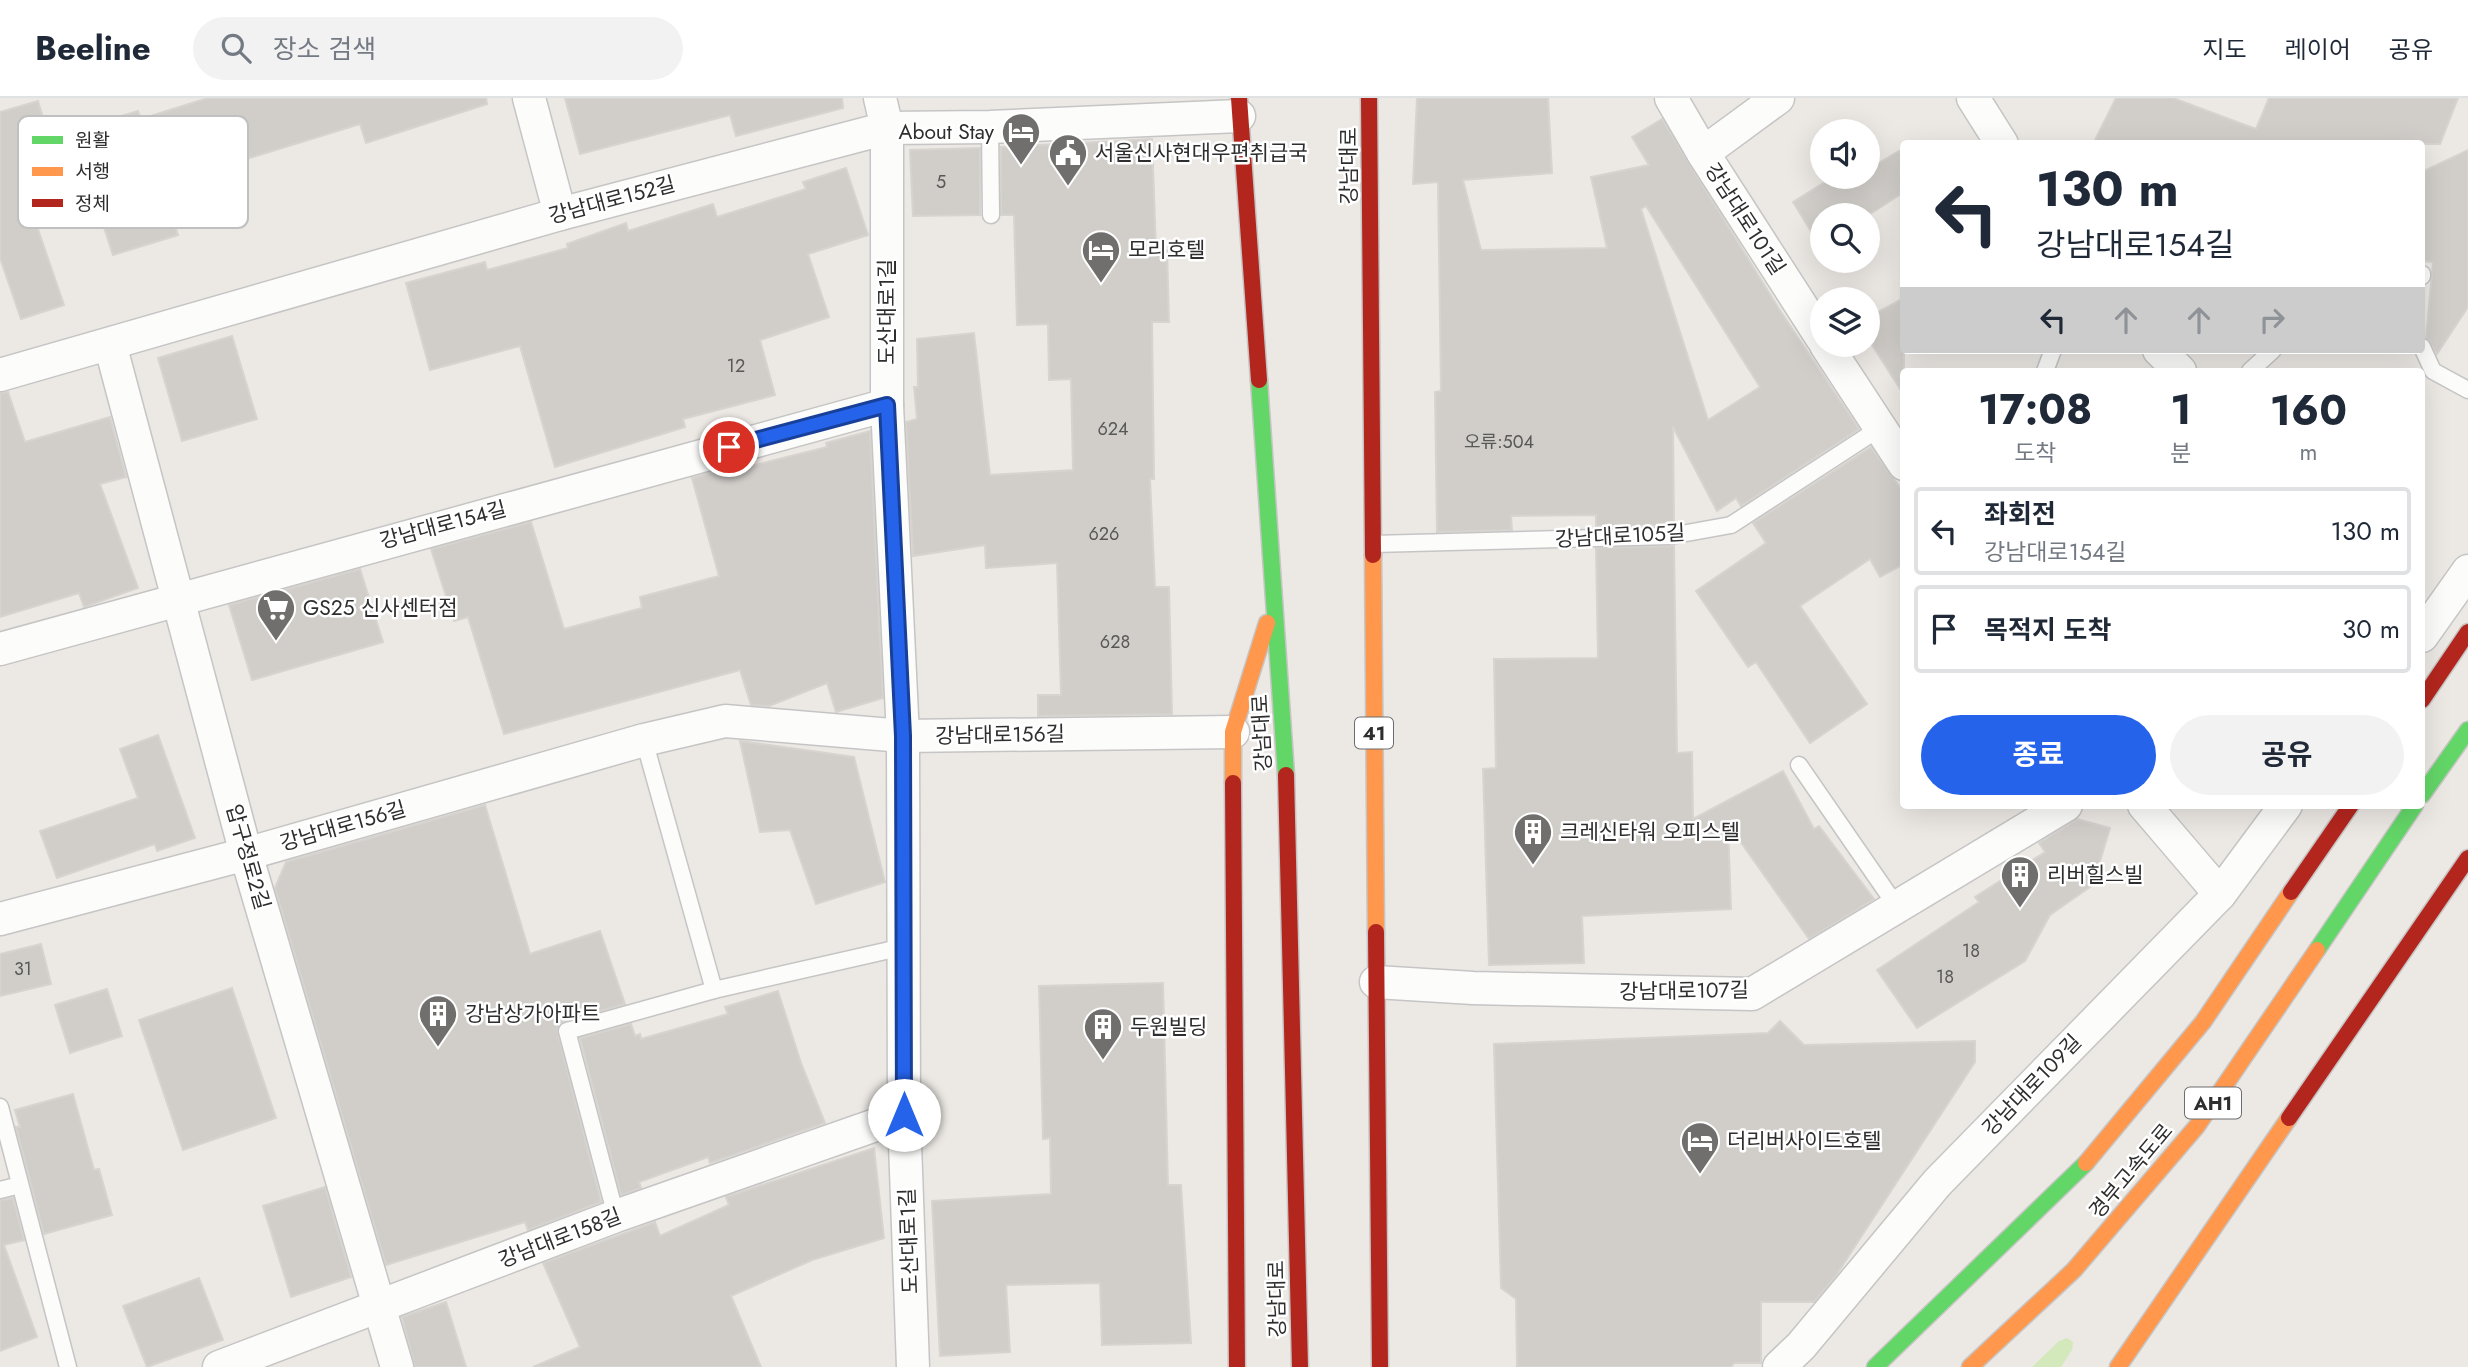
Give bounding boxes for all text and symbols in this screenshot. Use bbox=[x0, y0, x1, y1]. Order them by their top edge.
search box bbox=[193, 17, 683, 80]
text: Beeline bbox=[35, 25, 151, 72]
icon: search bbox=[217, 29, 255, 67]
text: 장소 검색 bbox=[273, 30, 376, 68]
text: 지도 bbox=[2202, 32, 2247, 67]
text: 레이어 bbox=[2285, 32, 2351, 67]
text: 공유 bbox=[2389, 32, 2433, 67]
hotel icon: About Stay bbox=[1000, 111, 1042, 166]
legend bbox=[18, 116, 248, 228]
place label: About Stay bbox=[899, 117, 995, 147]
map controls bbox=[1810, 119, 1880, 357]
button: sound bbox=[1810, 119, 1880, 189]
text: 원활 bbox=[75, 127, 110, 154]
street label: 강남대로 bbox=[1334, 127, 1364, 205]
public building icon: 서울신사현대우편취급국 bbox=[1047, 132, 1089, 187]
place label: 서울신사현대우편취급국 bbox=[1095, 138, 1308, 168]
text: 130 m bbox=[2036, 154, 2179, 224]
street label: 강남대로101길 bbox=[1698, 157, 1792, 281]
text: 서행 bbox=[75, 158, 110, 185]
icon: left bbox=[1921, 168, 2012, 259]
street label: 강남대로152길 bbox=[545, 169, 679, 231]
house number: 5 bbox=[936, 169, 946, 195]
text: 정체 bbox=[75, 190, 110, 217]
button: search bbox=[1810, 203, 1880, 273]
text: 강남대로154길 bbox=[2036, 222, 2234, 268]
hotel icon: 모리호텔 bbox=[1080, 229, 1122, 284]
place label: 모리호텔 bbox=[1128, 235, 1205, 265]
street label: 도산대로1길 bbox=[872, 259, 902, 365]
button: layers bbox=[1810, 287, 1880, 357]
icon: left bbox=[2034, 301, 2072, 339]
icon: ahead bbox=[2107, 301, 2145, 339]
icon: ahead bbox=[2180, 301, 2218, 339]
icon: right bbox=[2253, 301, 2291, 339]
house number: 12 bbox=[727, 353, 745, 379]
text: 17:08 bbox=[1978, 379, 2092, 440]
text: 1 bbox=[2170, 379, 2192, 440]
text: 160 bbox=[2270, 380, 2347, 441]
house number: 624 bbox=[1097, 416, 1129, 442]
pin bbox=[699, 417, 759, 477]
icon: arrive bbox=[710, 428, 748, 466]
house number: 오류:504 bbox=[1464, 429, 1534, 455]
text: m bbox=[2299, 435, 2317, 469]
text: 도착 bbox=[2014, 436, 2056, 470]
text: 분 bbox=[2170, 436, 2192, 470]
street label: 강남대로154길 bbox=[376, 494, 510, 556]
text: 좌회전 bbox=[1984, 495, 2056, 533]
icon: left bbox=[1925, 512, 1963, 550]
text: 130 m bbox=[2330, 512, 2400, 550]
street label: 강남대로105길 bbox=[1554, 518, 1686, 554]
house number: 626 bbox=[1089, 521, 1119, 547]
text: 강남대로154길 bbox=[1984, 535, 2127, 569]
supermarket icon: GS25 신사센터점 bbox=[255, 587, 297, 642]
place label: GS25 신사센터점 bbox=[303, 593, 457, 623]
icon: arrive bbox=[1925, 610, 1963, 648]
text: 30 m bbox=[2342, 610, 2400, 648]
text: 목적지 도착 bbox=[1984, 611, 2111, 649]
house number: 628 bbox=[1100, 629, 1130, 655]
street label: 강남대로 bbox=[1245, 694, 1279, 772]
button: 종료 bbox=[1921, 715, 2156, 795]
button: 공유 bbox=[2170, 715, 2404, 795]
road number: 41 bbox=[1355, 718, 1393, 748]
street label: 강남대로156길 bbox=[935, 719, 1065, 751]
street label: 강남대로156길 bbox=[276, 794, 410, 858]
street label: 압구정로2길 bbox=[219, 801, 277, 913]
building icon: 크레신타워 오피스텔 bbox=[1512, 811, 1554, 866]
place label: 크레신타워 오피스텔 bbox=[1560, 817, 1740, 847]
building icon: 리버힐스빌 bbox=[1999, 854, 2041, 909]
place label: 리버힐스빌 bbox=[2047, 860, 2144, 890]
house number: 18 bbox=[1962, 938, 1980, 964]
house number: 31 bbox=[14, 956, 32, 982]
house number: 18 bbox=[1936, 964, 1954, 990]
street label: 강남대로107길 bbox=[1619, 975, 1749, 1007]
building icon: 강남상가아파트 bbox=[417, 993, 459, 1048]
place label: 강남상가아파트 bbox=[465, 999, 600, 1029]
building icon: 두원빌딩 bbox=[1082, 1006, 1124, 1061]
place label: 두원빌딩 bbox=[1130, 1012, 1207, 1042]
street label: 강남대로109길 bbox=[1976, 1028, 2088, 1142]
position arrow bbox=[867, 1078, 941, 1152]
road number: AH1 bbox=[2185, 1088, 2241, 1119]
street label: 경부고속도로 bbox=[2082, 1117, 2180, 1225]
hotel icon: 더리버사이드호텔 bbox=[1679, 1120, 1721, 1175]
place label: 더리버사이드호텔 bbox=[1727, 1126, 1882, 1156]
street label: 도산대로1길 bbox=[892, 1187, 926, 1295]
street label: 강남대로158길 bbox=[494, 1201, 626, 1275]
street label: 강남대로 bbox=[1261, 1260, 1293, 1338]

